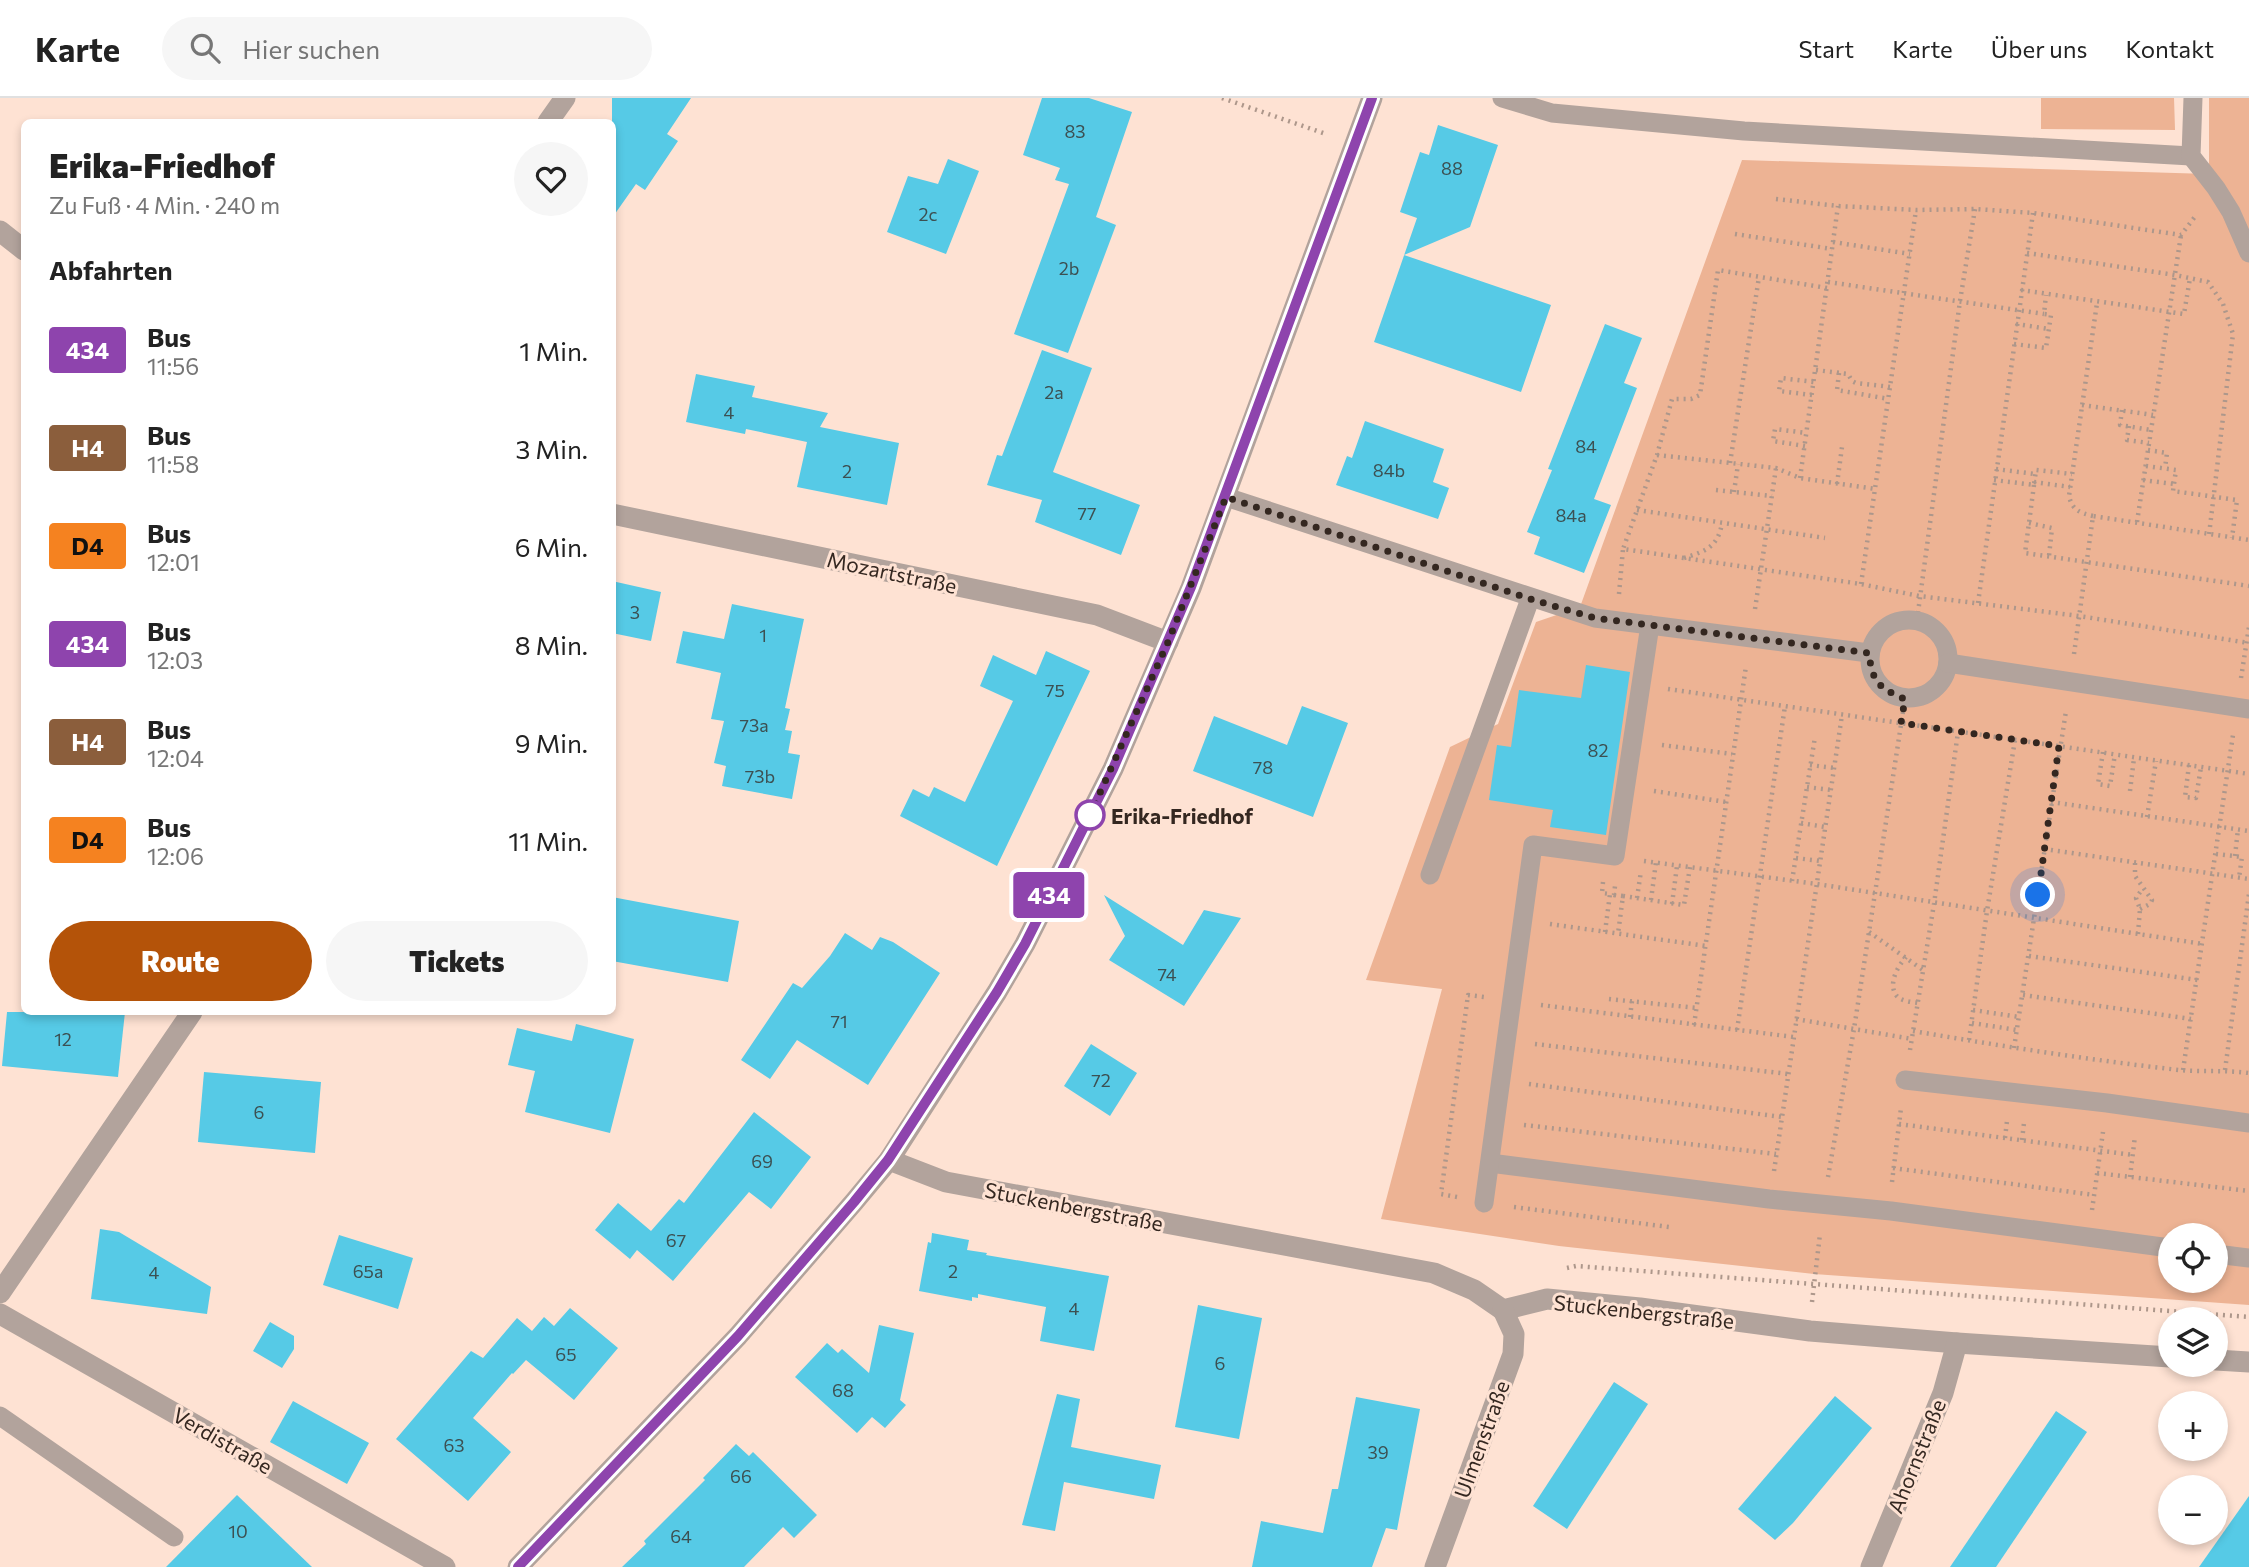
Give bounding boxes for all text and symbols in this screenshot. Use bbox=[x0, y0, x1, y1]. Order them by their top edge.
search box bbox=[162, 17, 652, 80]
text: Karte bbox=[35, 28, 120, 69]
icon: search bbox=[186, 29, 224, 67]
text: Hier suchen bbox=[242, 33, 380, 64]
text: Start bbox=[1799, 34, 1854, 63]
text: Karte bbox=[1892, 34, 1953, 63]
text: Über uns bbox=[1991, 34, 2087, 63]
text: Kontakt bbox=[2125, 34, 2214, 63]
house number: 83 bbox=[1064, 120, 1086, 142]
button: heart bbox=[514, 142, 588, 216]
text: Erika-Friedhof bbox=[49, 144, 275, 185]
house number: 88 bbox=[1441, 157, 1463, 179]
text: Zu Fuß · 4 Min. · 240 m bbox=[49, 191, 280, 219]
house number: 2c bbox=[919, 203, 938, 225]
text: Abfahrten bbox=[49, 254, 172, 285]
house number: 2b bbox=[1059, 257, 1079, 279]
text: Bus bbox=[147, 321, 191, 352]
text: 434 bbox=[66, 335, 109, 364]
text: 1 Min. bbox=[519, 335, 588, 366]
text: 11:56 bbox=[147, 352, 199, 380]
house number: 2a bbox=[1044, 381, 1064, 403]
house number: 4 bbox=[724, 401, 735, 423]
text: Bus bbox=[147, 419, 191, 450]
text: H4 bbox=[71, 433, 104, 462]
text: 3 Min. bbox=[516, 433, 588, 464]
house number: 84 bbox=[1575, 435, 1597, 457]
text: 11:58 bbox=[147, 450, 199, 478]
house number: 84b bbox=[1373, 459, 1405, 481]
house number: 2 bbox=[842, 460, 852, 482]
house number: 77 bbox=[1077, 502, 1097, 524]
house number: 84a bbox=[1555, 504, 1587, 526]
text: Bus bbox=[147, 517, 191, 548]
text: D4 bbox=[71, 531, 104, 560]
text: 6 Min. bbox=[515, 531, 588, 562]
street label: Mozartstraße bbox=[825, 546, 959, 598]
text: 12:01 bbox=[147, 548, 200, 576]
house number: 3 bbox=[630, 601, 640, 623]
text: Bus bbox=[147, 615, 191, 646]
house number: 1 bbox=[759, 624, 767, 646]
text: 434 bbox=[66, 629, 109, 658]
text: 8 Min. bbox=[515, 629, 588, 660]
text: 12:03 bbox=[147, 646, 203, 674]
house number: 75 bbox=[1045, 679, 1065, 701]
text: Bus bbox=[147, 713, 191, 744]
house number: 73a bbox=[739, 714, 769, 736]
text: H4 bbox=[71, 727, 104, 756]
text: 9 Min. bbox=[515, 727, 588, 758]
house number: 82 bbox=[1588, 739, 1608, 761]
text: 12:04 bbox=[147, 744, 204, 772]
house number: 78 bbox=[1253, 756, 1273, 778]
house number: 73b bbox=[745, 765, 775, 787]
marker: Erika-Friedhof bbox=[1075, 800, 1105, 830]
place label: Erika-Friedhof bbox=[1111, 803, 1254, 828]
text: Bus bbox=[147, 811, 191, 842]
text: D4 bbox=[71, 825, 104, 854]
text: 11 Min. bbox=[508, 825, 588, 856]
text: 12:06 bbox=[147, 842, 204, 870]
line badge: 434 bbox=[1009, 872, 1089, 918]
your location bbox=[2020, 877, 2055, 912]
text: 434 bbox=[1027, 880, 1071, 909]
button: Route bbox=[49, 921, 312, 1001]
button: Tickets bbox=[326, 921, 588, 1001]
house number: 74 bbox=[1157, 963, 1177, 985]
house number: 71 bbox=[830, 1010, 848, 1032]
house number: 12 bbox=[54, 1028, 72, 1050]
house number: 72 bbox=[1091, 1069, 1111, 1091]
house number: 6 bbox=[254, 1101, 264, 1123]
house number: 69 bbox=[751, 1150, 773, 1172]
street label: Stuckenbergstraße bbox=[983, 1176, 1165, 1236]
map controls bbox=[2158, 1223, 2228, 1545]
button: locate bbox=[2158, 1223, 2228, 1293]
house number: 67 bbox=[666, 1229, 686, 1251]
house number: 65a bbox=[353, 1260, 383, 1282]
house number: 2 bbox=[948, 1260, 958, 1282]
house number: 4 bbox=[149, 1261, 160, 1283]
street label: Stuckenbergstraße bbox=[1553, 1289, 1735, 1333]
house number: 4 bbox=[1069, 1297, 1080, 1319]
button: layers bbox=[2158, 1307, 2228, 1377]
house number: 65 bbox=[555, 1343, 577, 1365]
house number: 6 bbox=[1215, 1352, 1225, 1374]
street label: Ulmenstraße bbox=[1448, 1377, 1514, 1501]
house number: 68 bbox=[832, 1379, 854, 1401]
button: + bbox=[2158, 1391, 2228, 1461]
street label: Ahornstraße bbox=[1882, 1395, 1950, 1517]
street label: Verdistraße bbox=[169, 1402, 277, 1478]
house number: 63 bbox=[443, 1434, 465, 1456]
house number: 39 bbox=[1367, 1441, 1389, 1463]
house number: 66 bbox=[730, 1465, 752, 1487]
button: − bbox=[2158, 1475, 2228, 1545]
house number: 10 bbox=[228, 1520, 248, 1542]
house number: 64 bbox=[670, 1525, 692, 1547]

